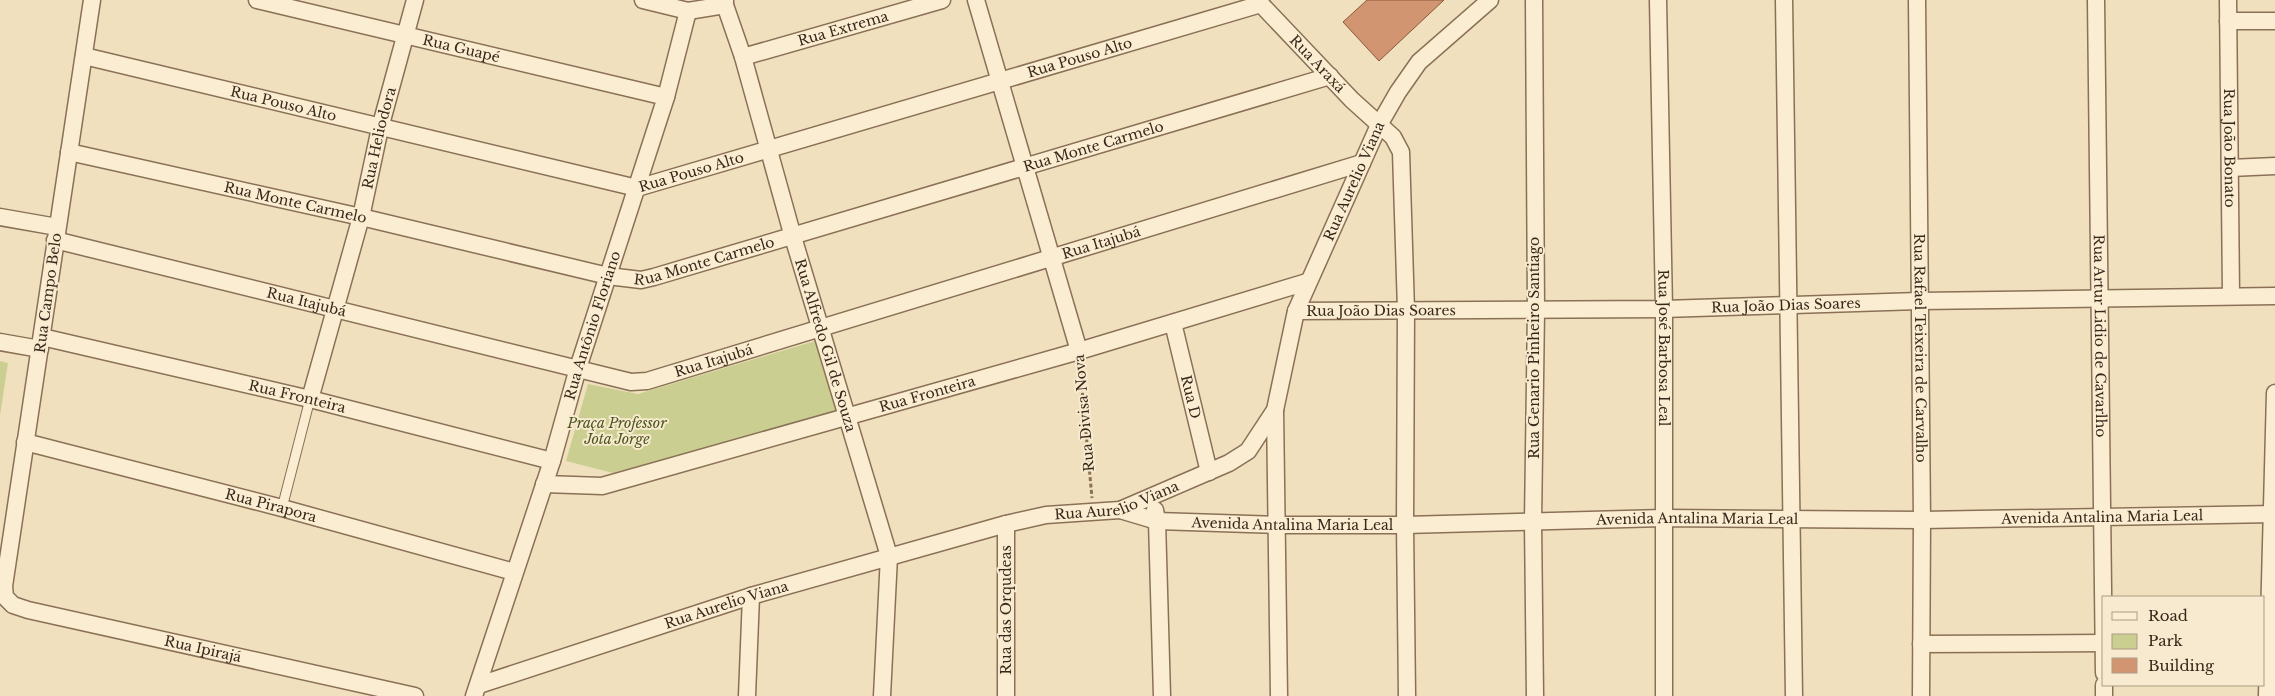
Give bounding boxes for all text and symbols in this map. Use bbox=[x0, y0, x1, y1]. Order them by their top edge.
street label: Rua Extrema bbox=[796, 7, 891, 50]
street label: Rua Guapé bbox=[421, 31, 502, 66]
street label: Rua Araxá bbox=[1286, 31, 1349, 97]
street label: Rua Pouso Alto bbox=[1025, 33, 1134, 81]
street label: Rua Pouso Alto bbox=[228, 82, 338, 125]
street label: Rua Heliodora bbox=[358, 85, 400, 191]
street label: Rua João Bonato bbox=[2220, 88, 2239, 208]
street label: Rua Monte Carmelo bbox=[1021, 117, 1166, 176]
street label: Rua Aurelio Viana bbox=[1319, 118, 1389, 244]
street label: Rua Pouso Alto bbox=[637, 148, 746, 196]
street label: Rua Monte Carmelo bbox=[222, 178, 369, 227]
street label: Rua Itajubá bbox=[1060, 222, 1143, 263]
street label: Rua Campo Belo bbox=[31, 232, 65, 354]
street label: Rua Monte Carmelo bbox=[633, 233, 777, 290]
street label: Rua Rafael Teixeira de Carvalho bbox=[1910, 233, 1930, 463]
street label: Rua Artur Lidio de Cavarlho bbox=[2090, 234, 2110, 438]
street label: Rua Genario Pinheiro Santiago bbox=[1525, 237, 1543, 459]
street label: Rua Antônio Floriano bbox=[561, 249, 624, 402]
street label: Rua Alfredo Gil de Souza bbox=[791, 257, 860, 434]
street label: Rua José Barbosa Leal bbox=[1654, 269, 1673, 427]
street label: Rua Itajubá bbox=[265, 284, 348, 321]
street label: Rua João Dias Soares bbox=[1711, 294, 1861, 317]
street label: Rua João Dias Soares bbox=[1306, 301, 1456, 320]
street label: Rua Itajubá bbox=[672, 340, 755, 381]
street label: Rua Divisa Nova bbox=[1070, 353, 1098, 472]
street label: Rua Fronteira bbox=[877, 372, 978, 416]
street label: Rua D bbox=[1177, 373, 1205, 421]
street label: Rua Fronteira bbox=[247, 376, 348, 417]
park label: Praça Professor Jota Jorge bbox=[566, 414, 667, 448]
street label: Rua Aurelio Viana bbox=[1054, 477, 1182, 523]
street label: Rua Pirapora bbox=[223, 485, 319, 526]
street label: Avenida Antalina Maria Leal bbox=[2000, 506, 2204, 528]
street label: Avenida Antalina Maria Leal bbox=[1595, 509, 1799, 529]
street label: Avenida Antalina Maria Leal bbox=[1190, 513, 1394, 534]
street label: Rua das Orqudeas bbox=[997, 545, 1015, 675]
street label: Rua Aurelio Viana bbox=[662, 577, 790, 633]
legend bbox=[2102, 596, 2265, 686]
text: Road bbox=[2148, 606, 2188, 625]
text: Park bbox=[2148, 631, 2184, 650]
street label: Rua Ipirajá bbox=[163, 632, 243, 666]
text: Building bbox=[2148, 656, 2215, 675]

